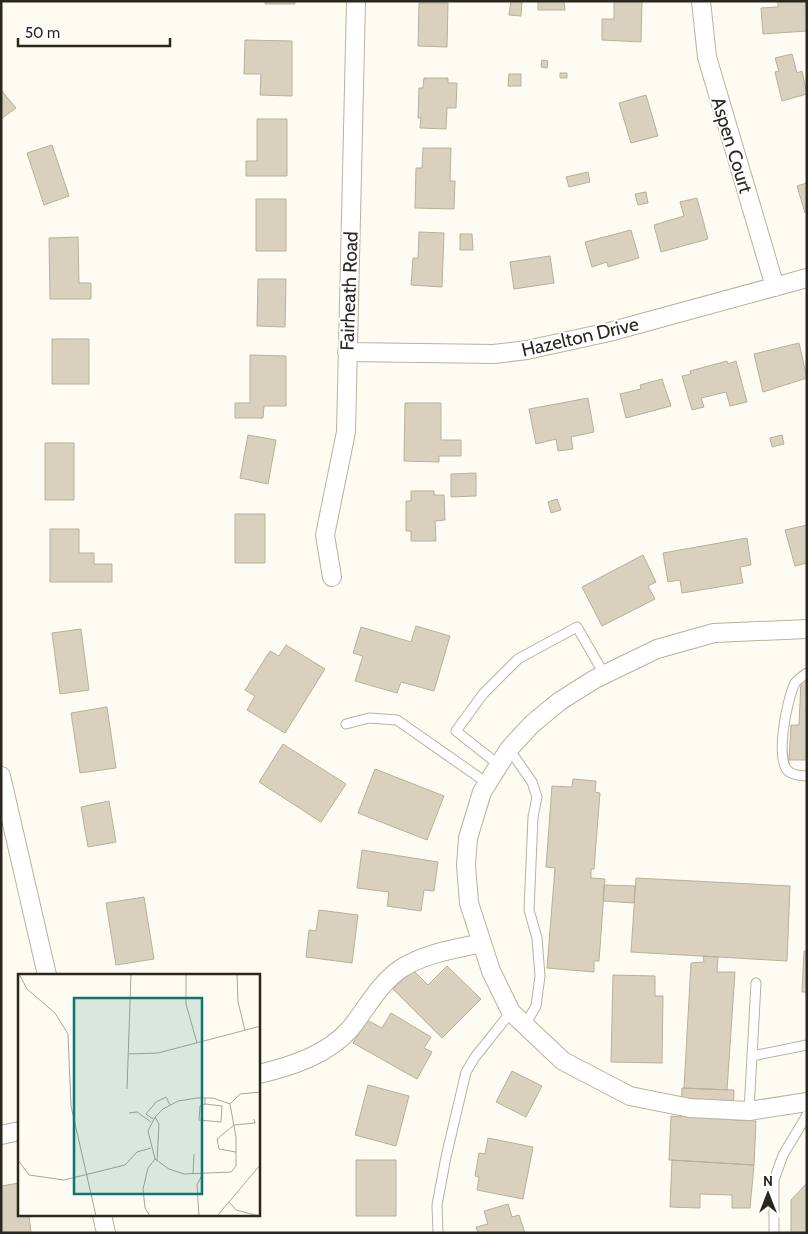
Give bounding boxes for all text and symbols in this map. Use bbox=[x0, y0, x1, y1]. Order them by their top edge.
scale bar bbox=[18, 15, 170, 47]
text: 50 m bbox=[25, 24, 60, 42]
street label: Aspen Court bbox=[707, 94, 758, 196]
street label: Fairheath Road bbox=[335, 231, 363, 351]
street label: Hazelton Drive bbox=[519, 312, 641, 362]
inset map bbox=[18, 974, 260, 1216]
north arrow bbox=[743, 1169, 793, 1219]
text: N bbox=[763, 1172, 773, 1190]

